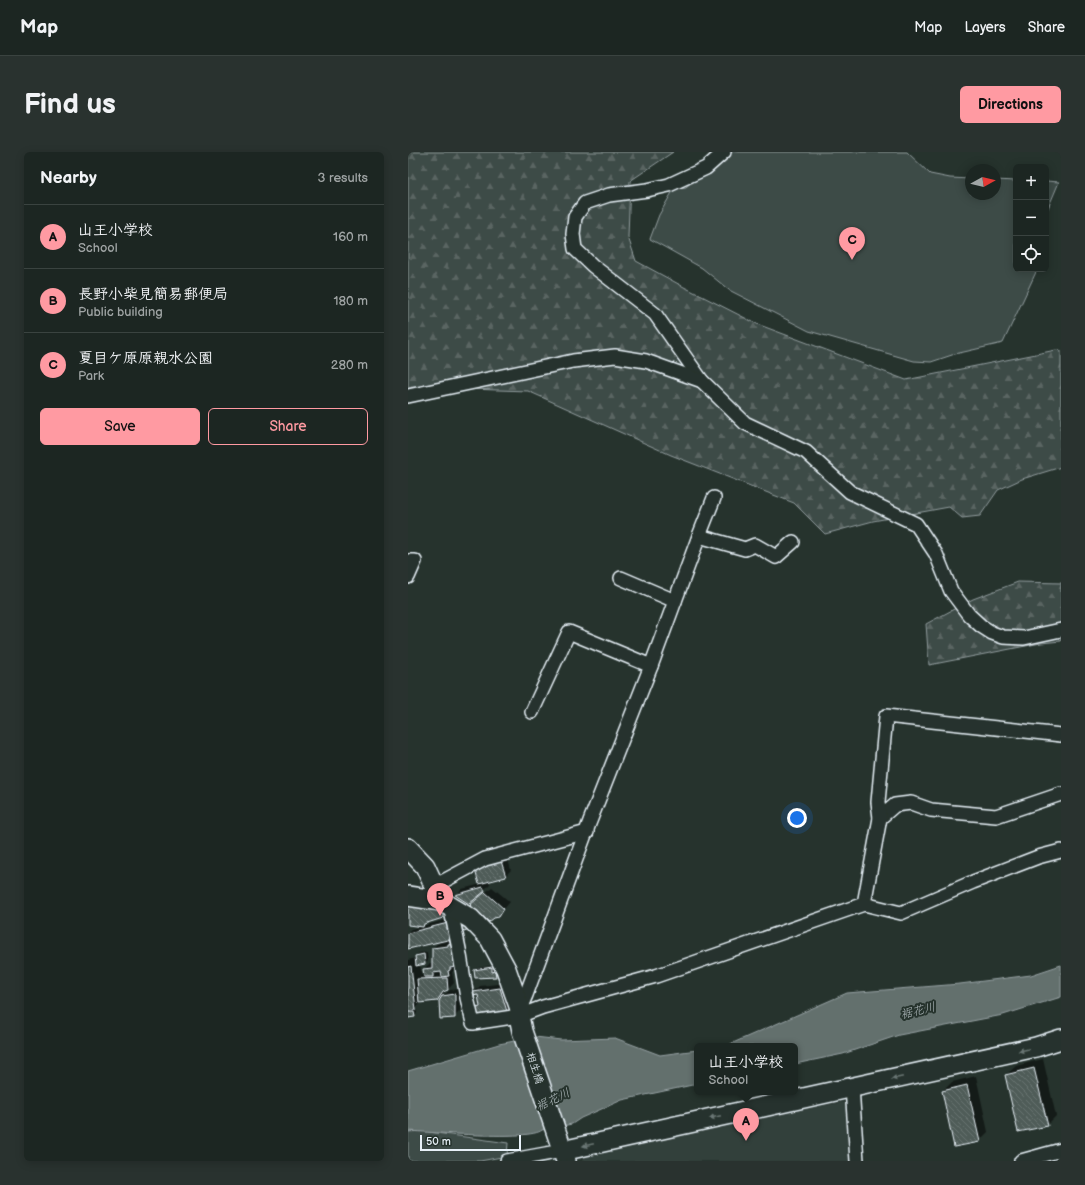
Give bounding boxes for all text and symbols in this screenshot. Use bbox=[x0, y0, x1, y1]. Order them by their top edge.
text: Map bbox=[20, 16, 58, 39]
text: Map bbox=[914, 19, 942, 36]
text: Layers bbox=[964, 19, 1006, 36]
text: Share bbox=[1028, 19, 1065, 36]
button: Directions bbox=[960, 86, 1061, 123]
text: Find us bbox=[24, 88, 116, 121]
north arrow bbox=[965, 164, 1001, 200]
map controls bbox=[1013, 164, 1049, 272]
button: + bbox=[1013, 164, 1049, 200]
text: Nearby bbox=[40, 168, 97, 188]
text: 3 results bbox=[317, 170, 368, 186]
button: − bbox=[1013, 200, 1049, 236]
text: 山王小学校 bbox=[78, 221, 153, 240]
pin: C bbox=[839, 227, 865, 260]
text: A bbox=[49, 229, 57, 245]
text: 160 m bbox=[333, 229, 368, 245]
button: locate bbox=[1013, 236, 1049, 272]
text: School bbox=[78, 240, 118, 256]
text: 長野小柴見簡易郵便局 bbox=[78, 285, 228, 304]
text: B bbox=[48, 293, 58, 309]
text: 180 m bbox=[333, 293, 368, 309]
text: Public building bbox=[78, 304, 163, 320]
text: 夏目ケ原原親水公園 bbox=[78, 349, 213, 368]
text: C bbox=[48, 357, 58, 373]
text: 280 m bbox=[331, 357, 368, 373]
text: Park bbox=[78, 368, 104, 384]
button: Save bbox=[40, 408, 200, 445]
button: Share bbox=[208, 408, 368, 445]
your location bbox=[787, 808, 807, 828]
pin: B bbox=[427, 883, 453, 916]
water label: 裾花川 bbox=[899, 999, 937, 1023]
popup bbox=[694, 1043, 798, 1095]
one-way arrow bbox=[1018, 1048, 1030, 1054]
street label: 相生橋 bbox=[524, 1050, 546, 1086]
text: 山王小学校 bbox=[708, 1053, 784, 1072]
text: School bbox=[708, 1072, 748, 1088]
one-way arrow bbox=[891, 1075, 903, 1081]
water label: 裾花川 bbox=[534, 1085, 572, 1115]
pin: A bbox=[733, 1108, 759, 1141]
one-way arrow bbox=[709, 1115, 721, 1121]
scale bar bbox=[420, 1133, 521, 1152]
text: 50 m bbox=[426, 1135, 451, 1148]
one-way arrow bbox=[582, 1142, 594, 1148]

